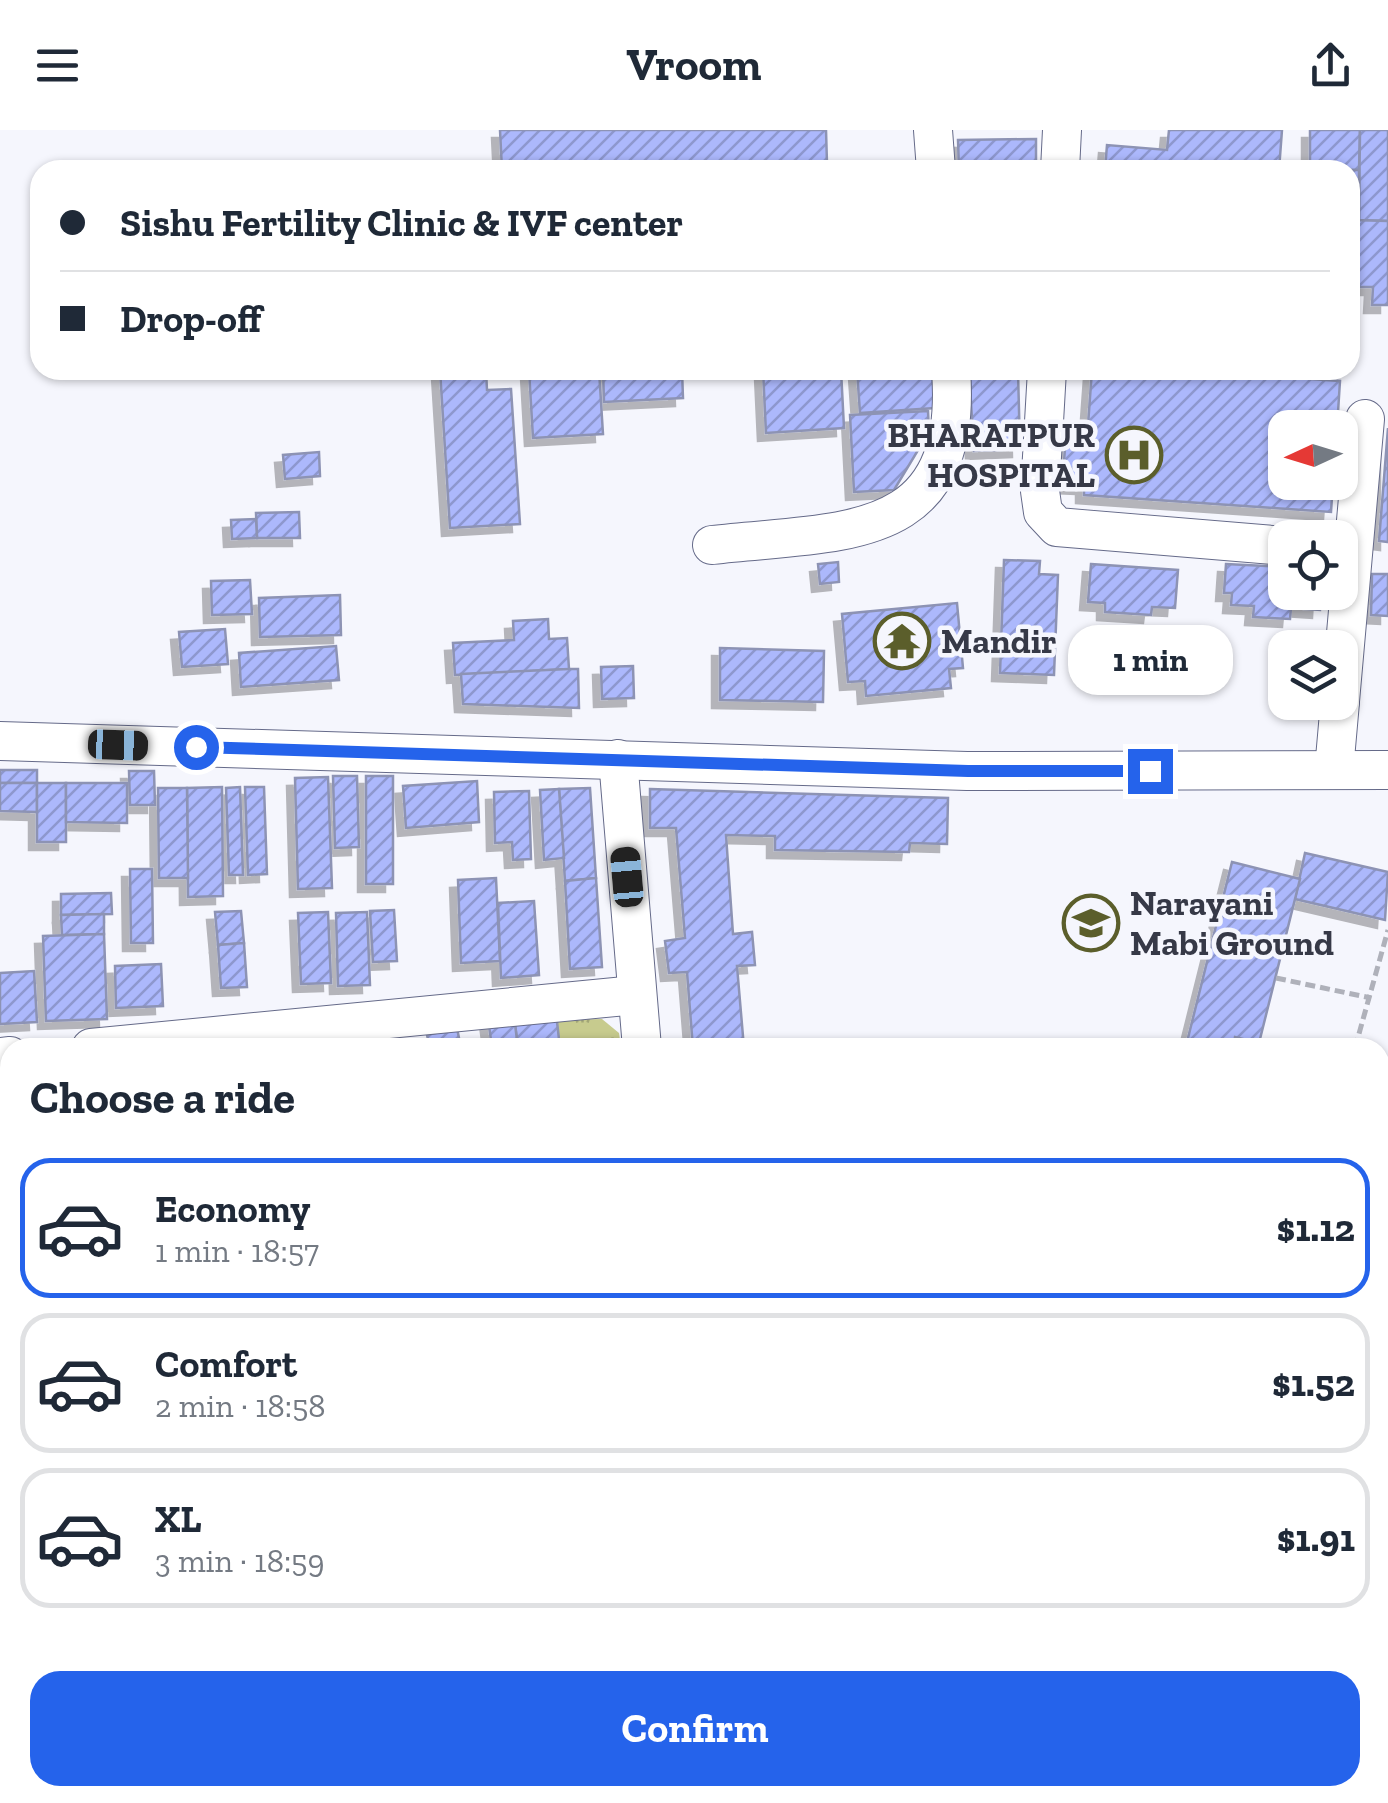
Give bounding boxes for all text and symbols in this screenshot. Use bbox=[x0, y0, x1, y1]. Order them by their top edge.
icon: menu bbox=[30, 38, 85, 93]
text: Vroom bbox=[627, 38, 761, 92]
icon: share bbox=[1303, 38, 1358, 93]
text: Sishu Fertility Clinic & IVF center bbox=[120, 200, 683, 246]
text: Drop-off bbox=[120, 296, 261, 342]
north arrow bbox=[1268, 410, 1358, 500]
map controls bbox=[1268, 410, 1358, 720]
place label: BHARATPUR HOSPITAL bbox=[887, 414, 1095, 496]
hospital icon: BHARATPUR HOSPITAL bbox=[1104, 425, 1164, 485]
button: locate bbox=[1268, 520, 1358, 610]
temple icon: Mandir bbox=[872, 611, 932, 671]
place label: Mandir bbox=[941, 620, 1057, 662]
callout: 1 min bbox=[1068, 626, 1232, 696]
button: layers bbox=[1268, 630, 1358, 720]
text: 1 min bbox=[1113, 641, 1188, 679]
route start bbox=[174, 725, 219, 770]
car bbox=[87, 729, 149, 761]
route end bbox=[1128, 749, 1173, 794]
car bbox=[609, 846, 645, 908]
place label: Narayani Mabi Ground bbox=[1130, 882, 1334, 964]
school or university icon: Narayani Mabi Ground bbox=[1061, 893, 1121, 953]
text: Choose a ride bbox=[30, 1071, 295, 1125]
icon: car bbox=[35, 1183, 125, 1273]
text: Economy bbox=[155, 1186, 310, 1232]
text: $1.12 bbox=[1277, 1205, 1355, 1251]
text: 1 min · 18:57 bbox=[155, 1232, 319, 1270]
icon: car bbox=[35, 1338, 125, 1428]
text: Comfort bbox=[155, 1341, 297, 1387]
text: $1.52 bbox=[1272, 1360, 1355, 1406]
text: 2 min · 18:58 bbox=[155, 1387, 326, 1425]
icon: car bbox=[35, 1493, 125, 1583]
text: XL bbox=[155, 1496, 202, 1542]
text: $1.91 bbox=[1277, 1515, 1355, 1561]
text: 3 min · 18:59 bbox=[155, 1542, 324, 1580]
button: Confirm bbox=[30, 1671, 1360, 1786]

